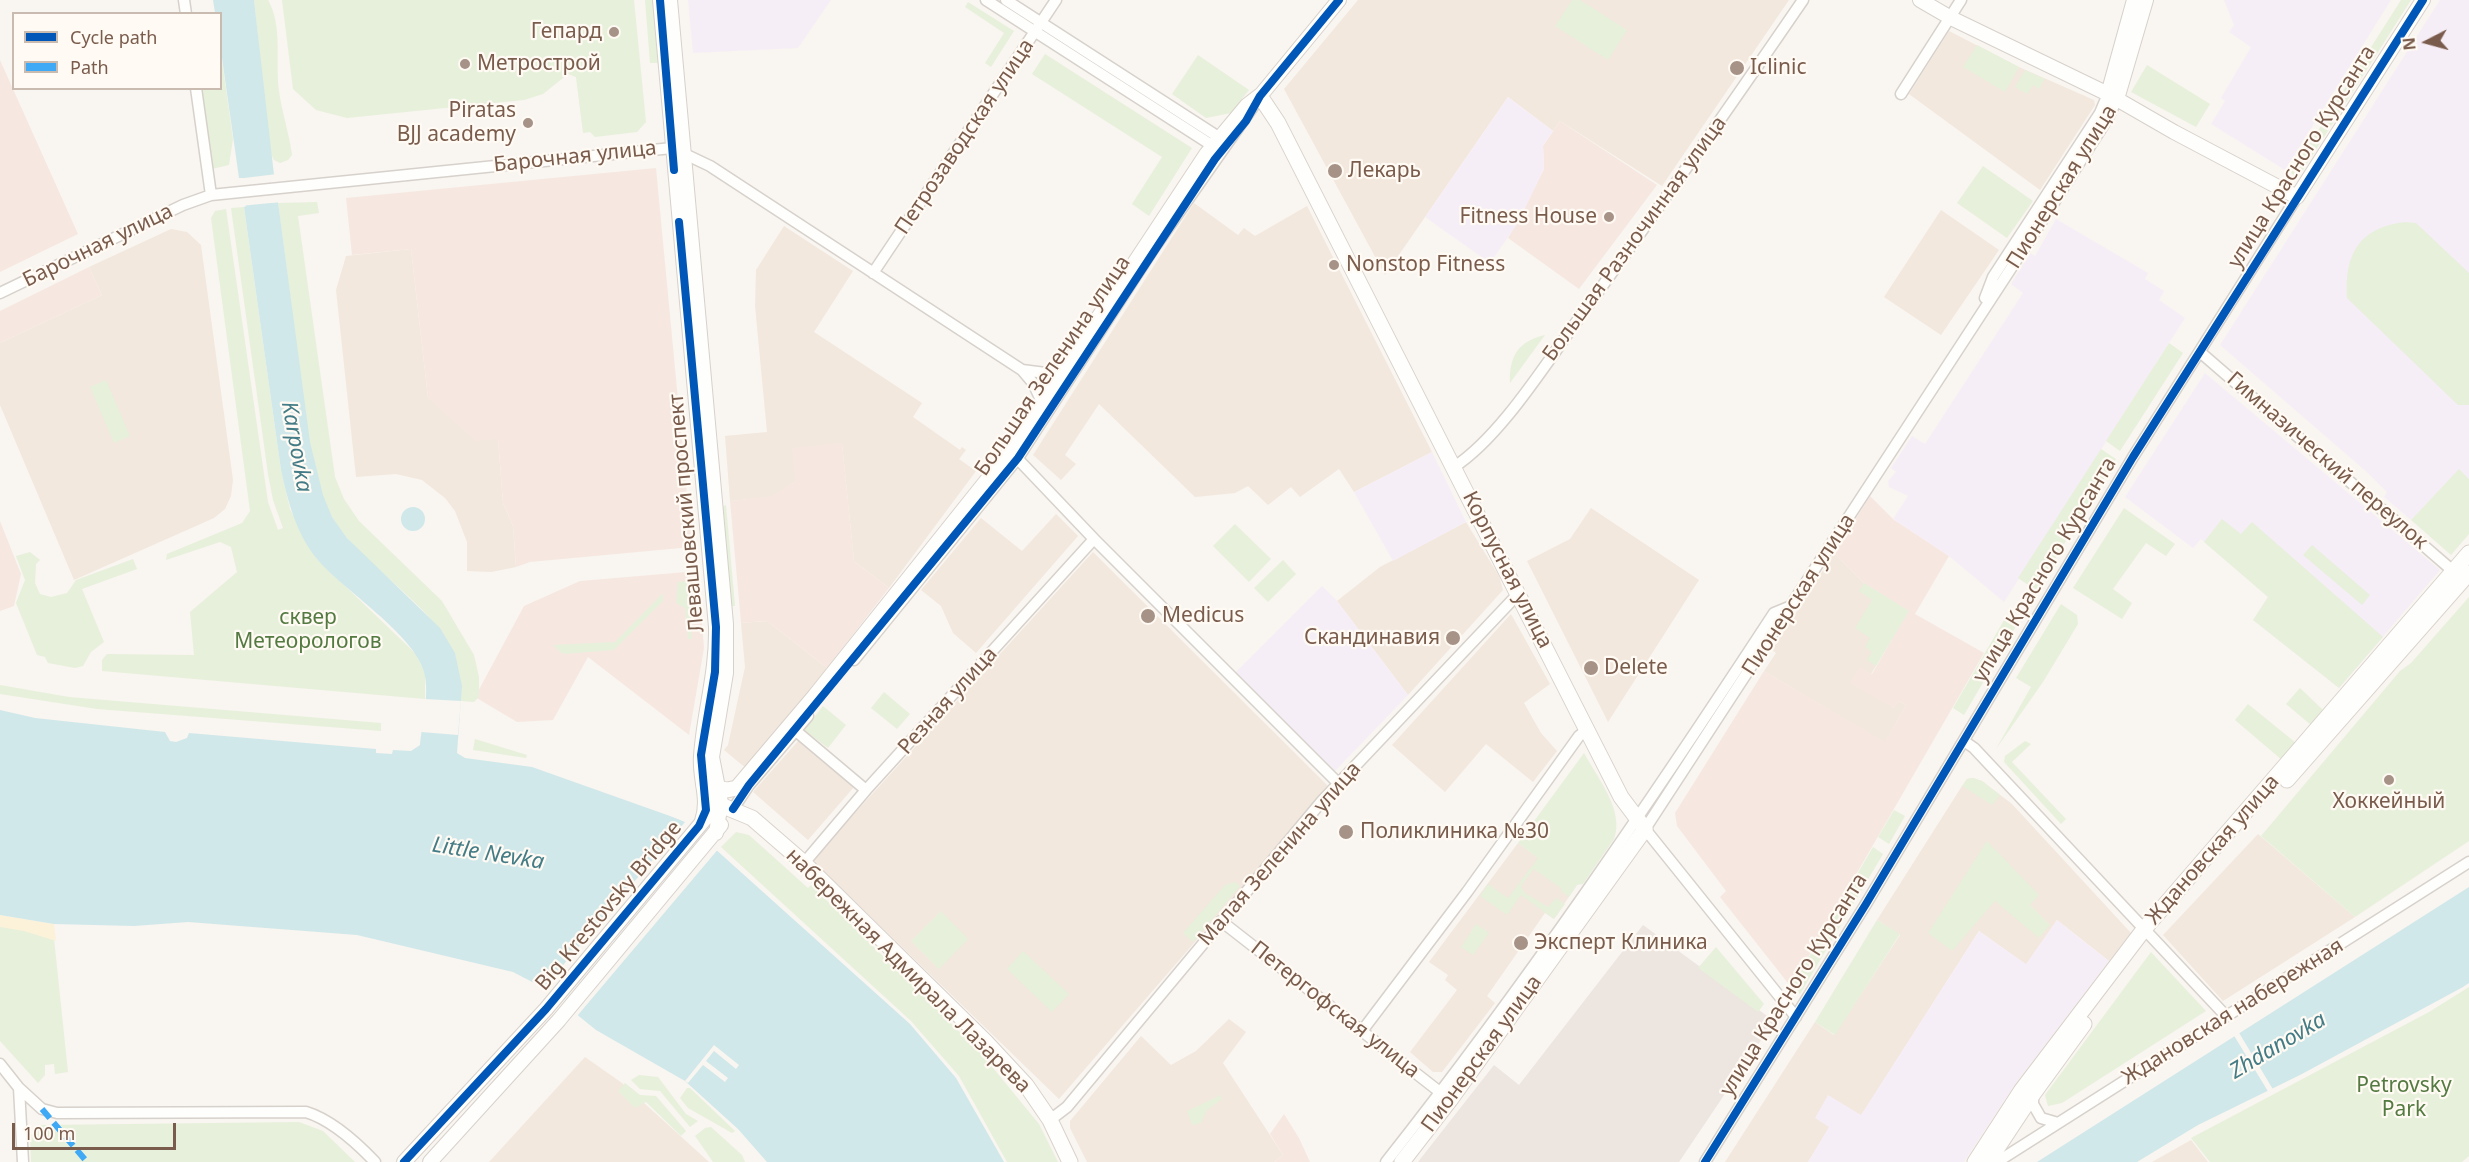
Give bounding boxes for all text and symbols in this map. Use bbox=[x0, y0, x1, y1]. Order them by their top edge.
legend bbox=[12, 12, 222, 90]
north arrow bbox=[2397, 12, 2457, 72]
place label: Гепард bbox=[531, 19, 602, 45]
text: Cycle path bbox=[70, 25, 157, 49]
marker: Гепард bbox=[607, 25, 621, 39]
street label: Петрозаводская улица bbox=[890, 34, 1040, 240]
text: N bbox=[2397, 36, 2421, 52]
street label: улица Красного Курсанта bbox=[2223, 41, 2381, 273]
place label: Метрострой bbox=[477, 51, 601, 77]
text: Path bbox=[70, 55, 109, 79]
place label: Iclinic bbox=[1750, 55, 1807, 81]
marker: Метрострой bbox=[458, 57, 472, 71]
marker: Iclinic bbox=[1728, 59, 1746, 77]
place label: Piratas BJJ academy bbox=[397, 98, 516, 148]
street label: Пионерская улица bbox=[2001, 101, 2123, 273]
street label: Большая Разночинная улица bbox=[1538, 112, 1732, 366]
marker: Piratas BJJ academy bbox=[521, 116, 535, 130]
street label: Барочная улица bbox=[492, 136, 658, 178]
place label: Лекарь bbox=[1348, 158, 1421, 184]
marker: Лекарь bbox=[1326, 162, 1344, 180]
street label: Барочная улица bbox=[19, 199, 177, 293]
place label: Fitness House bbox=[1460, 204, 1597, 230]
marker: Fitness House bbox=[1602, 210, 1616, 224]
street label: Большая Зеленина улица bbox=[970, 251, 1136, 481]
place label: Nonstop Fitness bbox=[1346, 252, 1505, 278]
marker: Nonstop Fitness bbox=[1327, 258, 1341, 272]
street label: Гимназический переулок bbox=[2222, 367, 2432, 555]
street label: Левашовский проспект bbox=[664, 393, 710, 633]
water label: Karpovka bbox=[275, 399, 317, 495]
street label: улица Красного Курсанта bbox=[1968, 453, 2122, 687]
street label: Корпусная улица bbox=[1457, 487, 1557, 653]
street label: Пионерская улица bbox=[1737, 509, 1861, 681]
place label: Medicus bbox=[1162, 603, 1244, 629]
park label: сквер Метеорологов bbox=[234, 605, 382, 655]
marker: Medicus bbox=[1139, 607, 1157, 625]
place label: Скандинавия bbox=[1304, 625, 1440, 651]
marker: Скандинавия bbox=[1444, 629, 1462, 647]
street label: Резная улица bbox=[893, 642, 1003, 760]
place label: Delete bbox=[1604, 655, 1668, 681]
marker: Delete bbox=[1582, 659, 1600, 677]
street label: Малая Зеленина улица bbox=[1193, 757, 1367, 951]
street label: Ждановская улица bbox=[2141, 770, 2285, 930]
marker: Хоккейный bbox=[2382, 773, 2396, 787]
place label: Хоккейный bbox=[2333, 789, 2445, 815]
street label: Big Krestovsky Bridge bbox=[531, 816, 687, 996]
place label: Поликлиника №30 bbox=[1360, 819, 1549, 845]
marker: Поликлиника №30 bbox=[1337, 823, 1355, 841]
water label: Little Nevka bbox=[430, 832, 546, 876]
street label: набережная Адмирала Лазарева bbox=[780, 843, 1036, 1099]
street label: улица Красного Курсанта bbox=[1715, 869, 1873, 1101]
place label: Эксперт Клиника bbox=[1534, 930, 1708, 956]
street label: Ждановская набережная bbox=[2118, 933, 2348, 1091]
marker: Эксперт Клиника bbox=[1512, 934, 1530, 952]
street label: Петергофская улица bbox=[1246, 936, 1424, 1084]
street label: Пионерская улица bbox=[1417, 971, 1547, 1137]
water label: Zhdanovka bbox=[2225, 1007, 2331, 1085]
park label: Petrovsky Park bbox=[2356, 1073, 2452, 1123]
scale bar bbox=[15, 1111, 178, 1149]
text: 100 m bbox=[23, 1121, 75, 1145]

